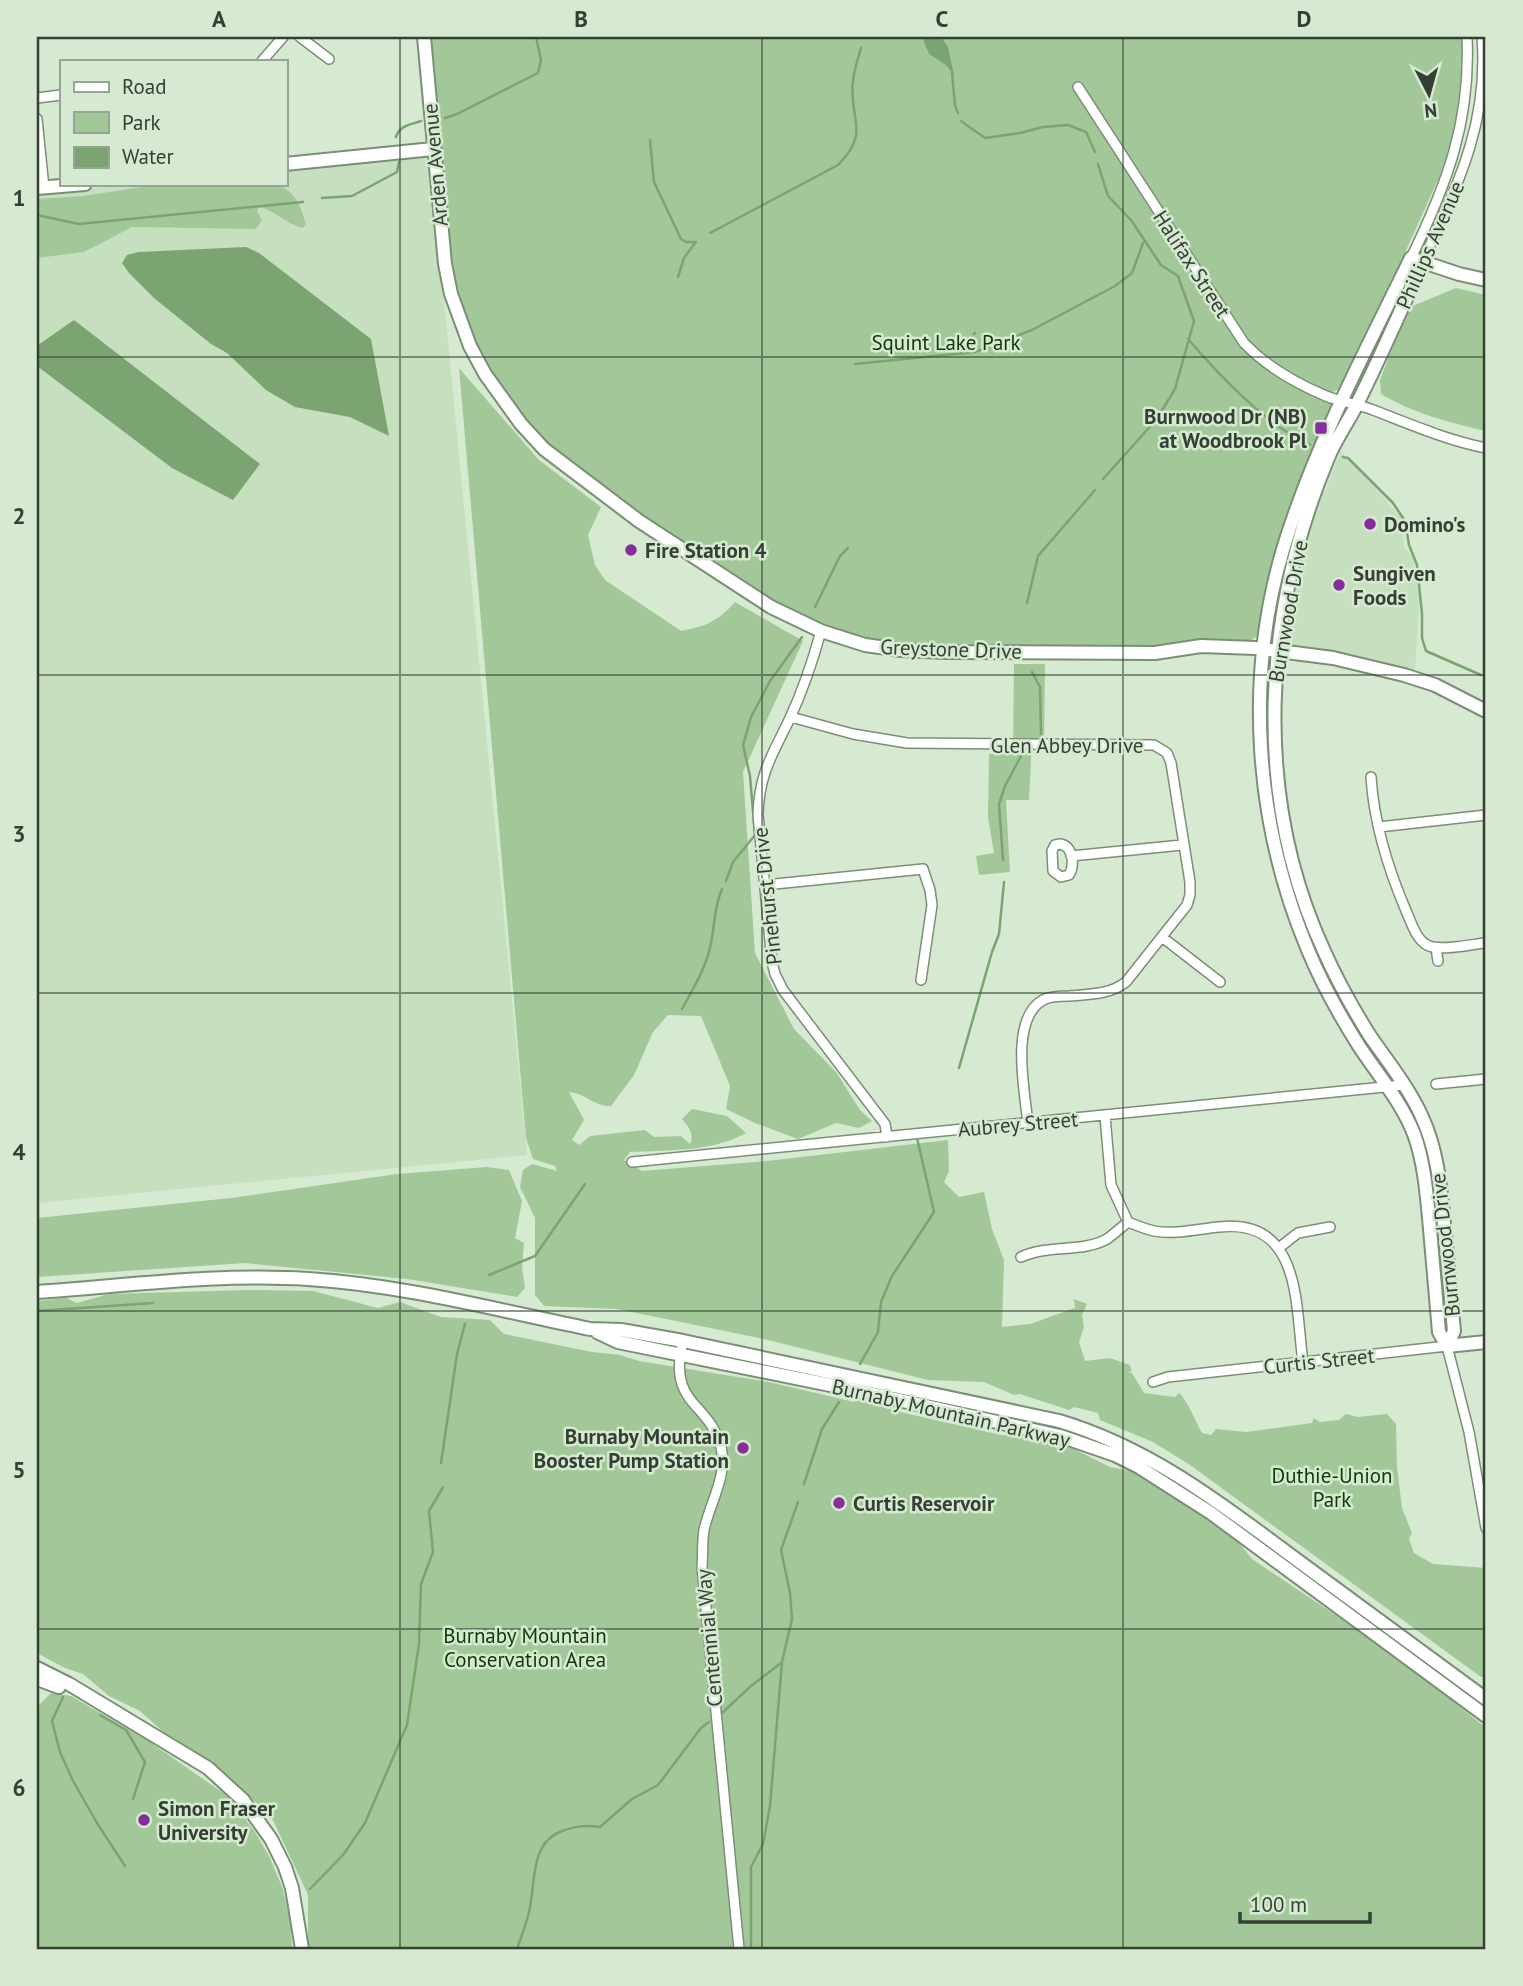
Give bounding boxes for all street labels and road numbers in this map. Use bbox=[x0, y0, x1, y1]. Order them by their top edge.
street label: Arden Avenue bbox=[416, 102, 454, 228]
street label: Phillips Avenue bbox=[1390, 177, 1470, 313]
street label: Halifax Street bbox=[1147, 205, 1237, 323]
street label: Burnwood Drive bbox=[1262, 538, 1314, 684]
street label: Greystone Drive bbox=[880, 633, 1022, 665]
street label: Glen Abbey Drive bbox=[991, 732, 1143, 759]
street label: Pinehurst Drive bbox=[746, 826, 788, 966]
street label: Aubrey Street bbox=[957, 1105, 1079, 1143]
street label: Burnwood Drive bbox=[1424, 1172, 1466, 1318]
street label: Curtis Street bbox=[1262, 1342, 1376, 1380]
street label: Burnaby Mountain Parkway bbox=[829, 1372, 1073, 1454]
street label: Centennial Way bbox=[690, 1568, 728, 1708]

